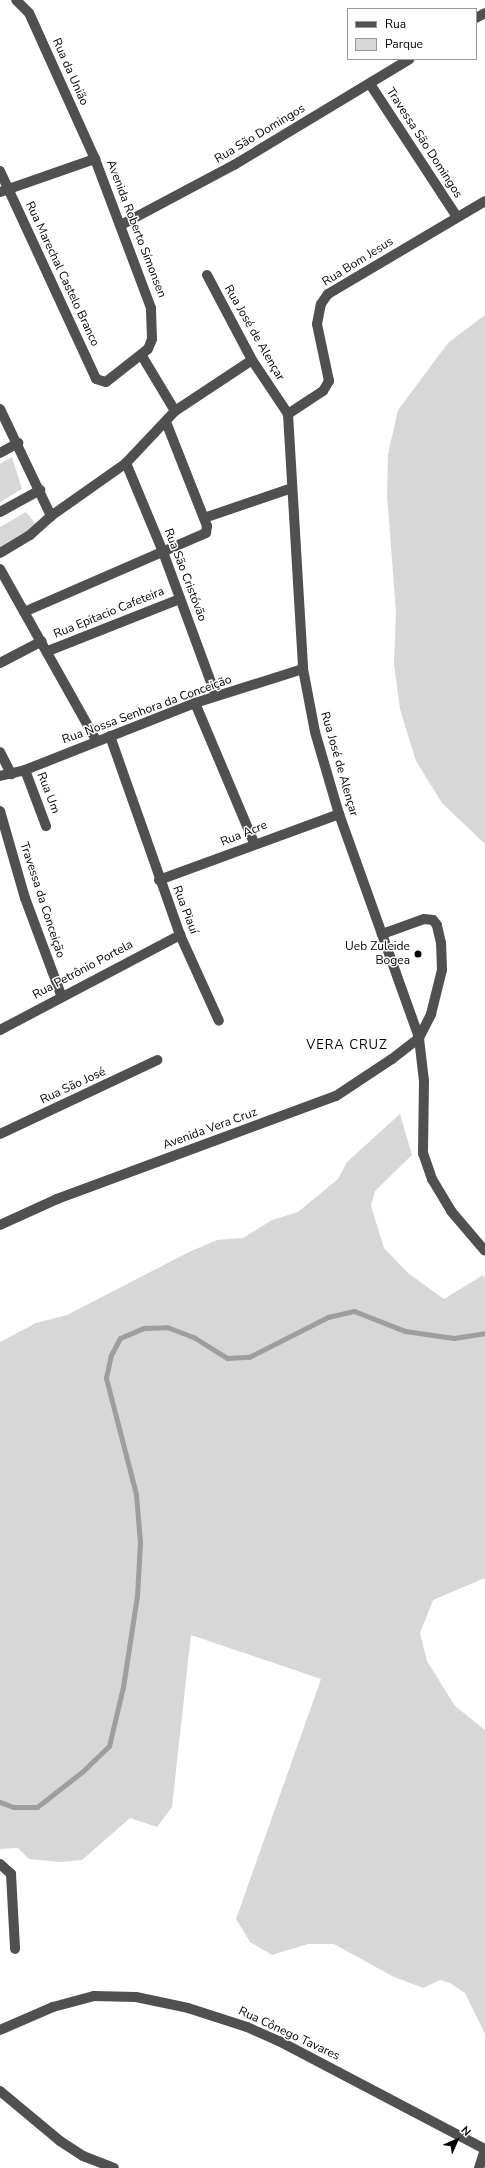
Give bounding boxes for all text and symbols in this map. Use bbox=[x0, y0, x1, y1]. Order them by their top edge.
legend bbox=[347, 8, 477, 60]
text: Rua bbox=[385, 16, 406, 32]
street label: Rua da União bbox=[49, 36, 91, 108]
text: Parque bbox=[385, 36, 423, 52]
street label: Travessa São Domingos bbox=[383, 85, 465, 201]
street label: Rua São Domingos bbox=[212, 101, 308, 167]
street label: Avenida Roberto Símonsen bbox=[103, 158, 169, 300]
street label: Rua Marechal Castelo Branco bbox=[22, 199, 102, 349]
street label: Rua Bom Jesus bbox=[320, 234, 396, 290]
street label: Rua José de Alençar bbox=[221, 283, 287, 383]
street label: Rua São Cristóvão bbox=[161, 526, 209, 624]
street label: Rua Epitacio Cafeteira bbox=[52, 584, 166, 642]
street label: Rua Nossa Senhora da Conceição bbox=[60, 673, 234, 747]
street label: Rua José de Alençar bbox=[317, 710, 361, 818]
street label: Rua Um bbox=[34, 770, 62, 816]
street label: Rua Acre bbox=[219, 818, 269, 850]
street label: Travessa da Conceição bbox=[16, 840, 68, 960]
street label: Rua Piauí bbox=[169, 884, 201, 936]
street label: Rua Petrônio Portela bbox=[30, 937, 136, 1003]
place label: Ueb Zuleide Bogea bbox=[345, 940, 410, 968]
marker: Ueb Zuleide Bogea bbox=[413, 949, 423, 959]
district label: VERA CRUZ bbox=[306, 1037, 388, 1053]
street label: Rua São José bbox=[38, 1065, 108, 1107]
street label: Avenida Vera Cruz bbox=[161, 1105, 259, 1153]
street label: Rua Cônego Tavares bbox=[236, 2004, 342, 2064]
north arrow bbox=[437, 2120, 477, 2160]
text: N bbox=[458, 2123, 474, 2139]

